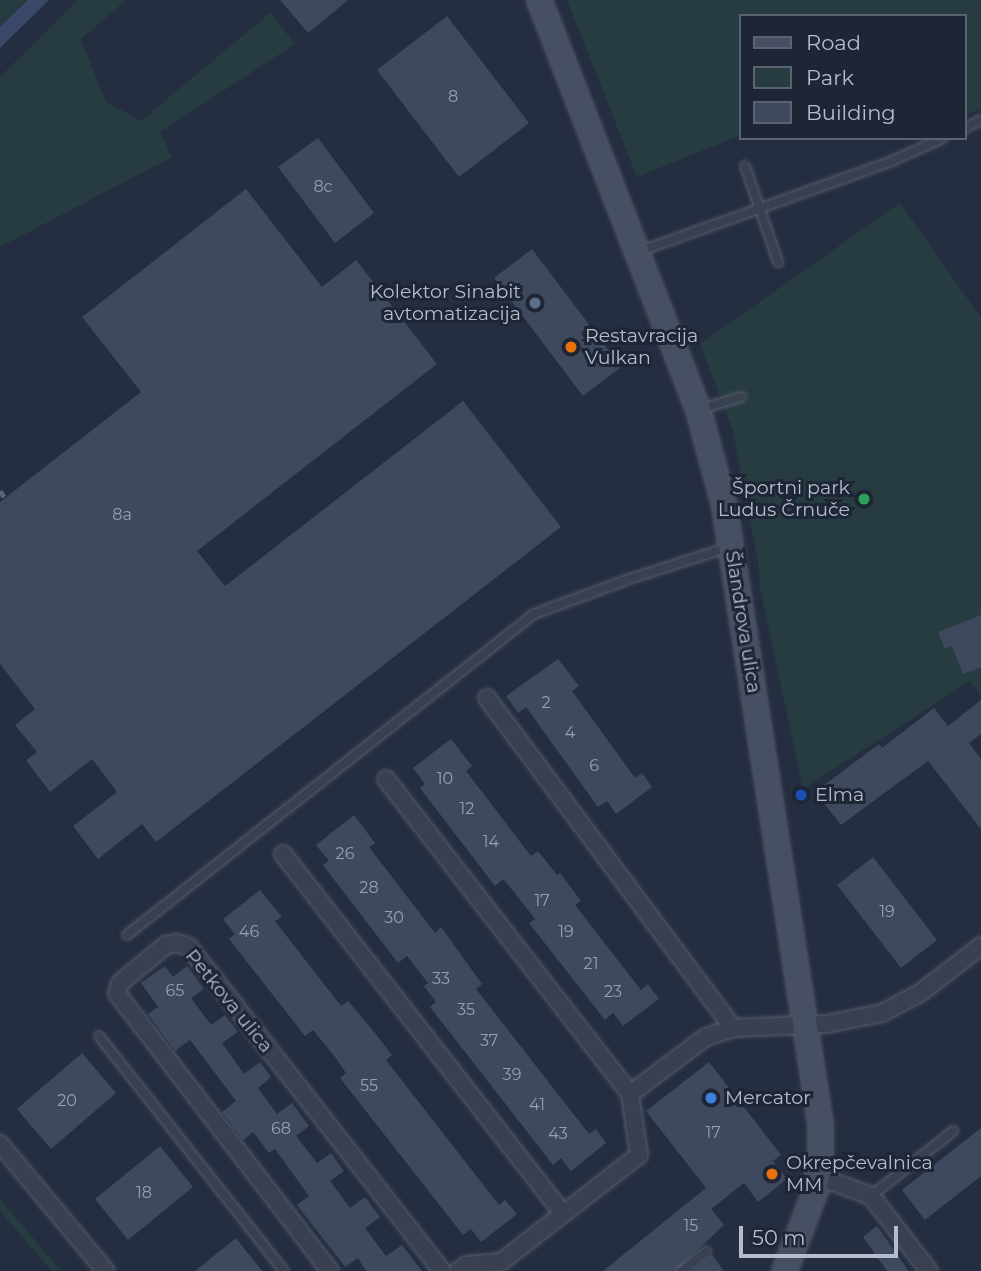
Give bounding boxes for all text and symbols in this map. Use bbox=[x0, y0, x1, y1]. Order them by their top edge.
legend bbox=[740, 14, 967, 140]
text: Road bbox=[806, 30, 861, 55]
text: Park bbox=[806, 65, 854, 90]
house number: 8 bbox=[448, 87, 458, 107]
text: Building bbox=[806, 100, 896, 125]
house number: 8c bbox=[313, 177, 333, 197]
place label: Kolektor Sinabit avtomatizacija bbox=[370, 281, 521, 325]
marker: Kolektor Sinabit avtomatizacija bbox=[527, 295, 543, 311]
place label: Restavracija Vulkan bbox=[585, 325, 698, 369]
marker: Restavracija Vulkan bbox=[563, 339, 579, 355]
place label: Športni park Ludus Črnuče bbox=[718, 477, 850, 521]
marker: Športni park Ludus Črnuče bbox=[856, 491, 872, 507]
house number: 8a bbox=[112, 505, 132, 525]
street label: Šlandrova ulica bbox=[720, 549, 766, 695]
house number: 2 bbox=[541, 693, 551, 713]
house number: 4 bbox=[565, 723, 575, 743]
house number: 6 bbox=[589, 756, 599, 776]
house number: 10 bbox=[437, 769, 453, 789]
place label: Elma bbox=[815, 784, 864, 806]
marker: Elma bbox=[793, 787, 809, 803]
house number: 12 bbox=[460, 799, 474, 819]
house number: 14 bbox=[483, 832, 499, 852]
house number: 26 bbox=[336, 844, 354, 864]
house number: 28 bbox=[359, 878, 379, 898]
house number: 17 bbox=[534, 891, 550, 911]
house number: 19 bbox=[879, 902, 895, 922]
house number: 30 bbox=[384, 908, 404, 928]
house number: 46 bbox=[239, 922, 259, 942]
house number: 19 bbox=[558, 922, 574, 942]
street label: Petkova ulica bbox=[180, 945, 278, 1057]
house number: 21 bbox=[584, 954, 598, 974]
house number: 33 bbox=[432, 969, 450, 989]
house number: 65 bbox=[166, 981, 184, 1001]
house number: 23 bbox=[604, 982, 622, 1002]
house number: 35 bbox=[457, 1000, 475, 1020]
house number: 37 bbox=[480, 1031, 498, 1051]
house number: 39 bbox=[503, 1065, 521, 1085]
house number: 55 bbox=[360, 1076, 378, 1096]
place label: Mercator bbox=[725, 1087, 811, 1109]
marker: Mercator bbox=[703, 1090, 719, 1106]
house number: 20 bbox=[57, 1091, 77, 1111]
house number: 41 bbox=[529, 1095, 545, 1115]
house number: 68 bbox=[271, 1119, 291, 1139]
house number: 17 bbox=[705, 1123, 721, 1143]
house number: 43 bbox=[548, 1124, 568, 1144]
place label: Okrepčevalnica MM bbox=[786, 1152, 933, 1196]
marker: Okrepčevalnica MM bbox=[764, 1166, 780, 1182]
house number: 18 bbox=[136, 1183, 152, 1203]
scale bar bbox=[743, 1212, 902, 1256]
house number: 15 bbox=[684, 1216, 698, 1236]
text: 50 m bbox=[752, 1225, 806, 1250]

